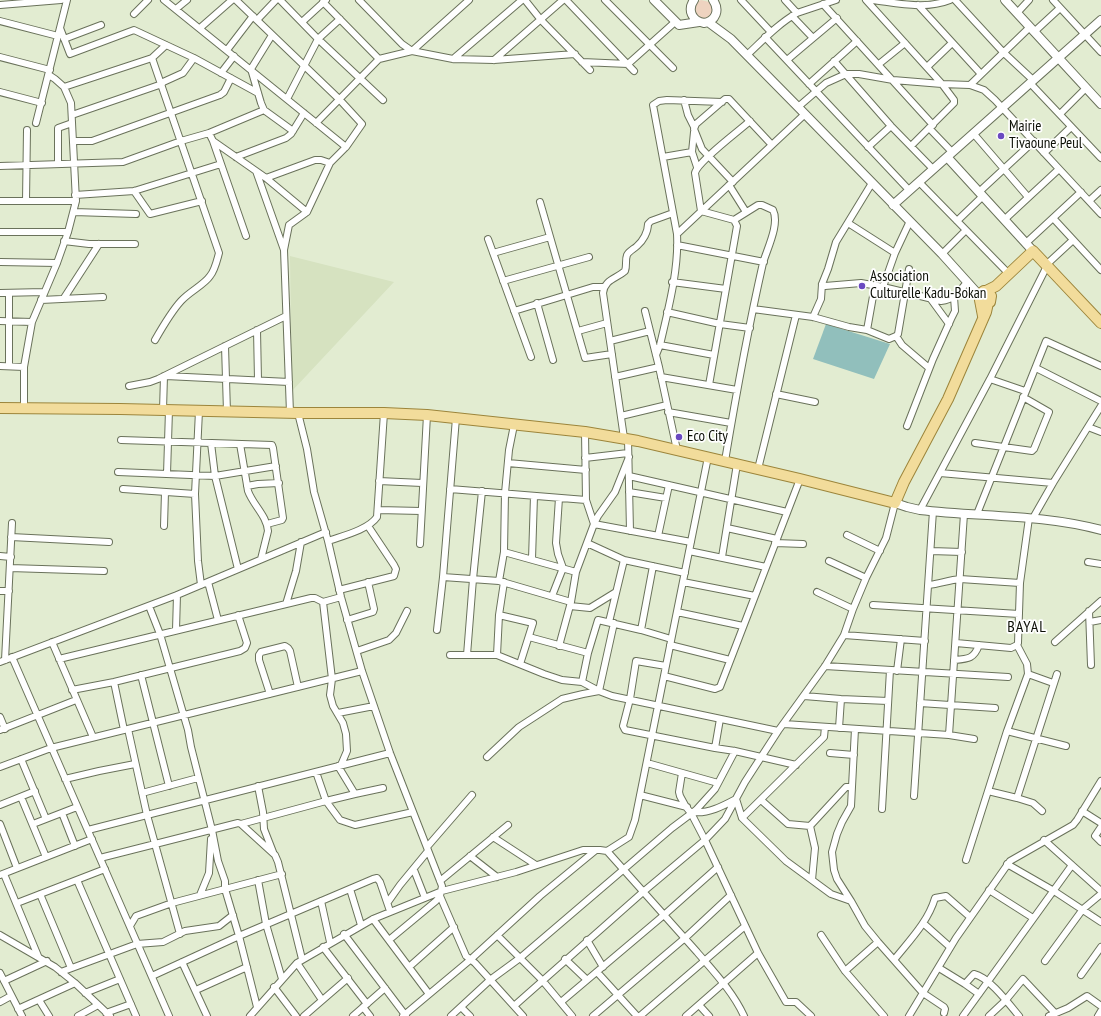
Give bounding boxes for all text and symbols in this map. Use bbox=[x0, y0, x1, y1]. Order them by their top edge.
place label: Mairie Tivaoune Peul bbox=[1009, 118, 1082, 153]
marker: Mairie Tivaoune Peul bbox=[996, 131, 1006, 141]
place label: Association Culturelle Kadu-Bokan bbox=[870, 268, 986, 303]
marker: Association Culturelle Kadu-Bokan bbox=[857, 281, 867, 291]
place label: Eco City bbox=[687, 428, 728, 446]
marker: Eco City bbox=[674, 432, 684, 442]
district label: BAYAL bbox=[1007, 617, 1047, 637]

